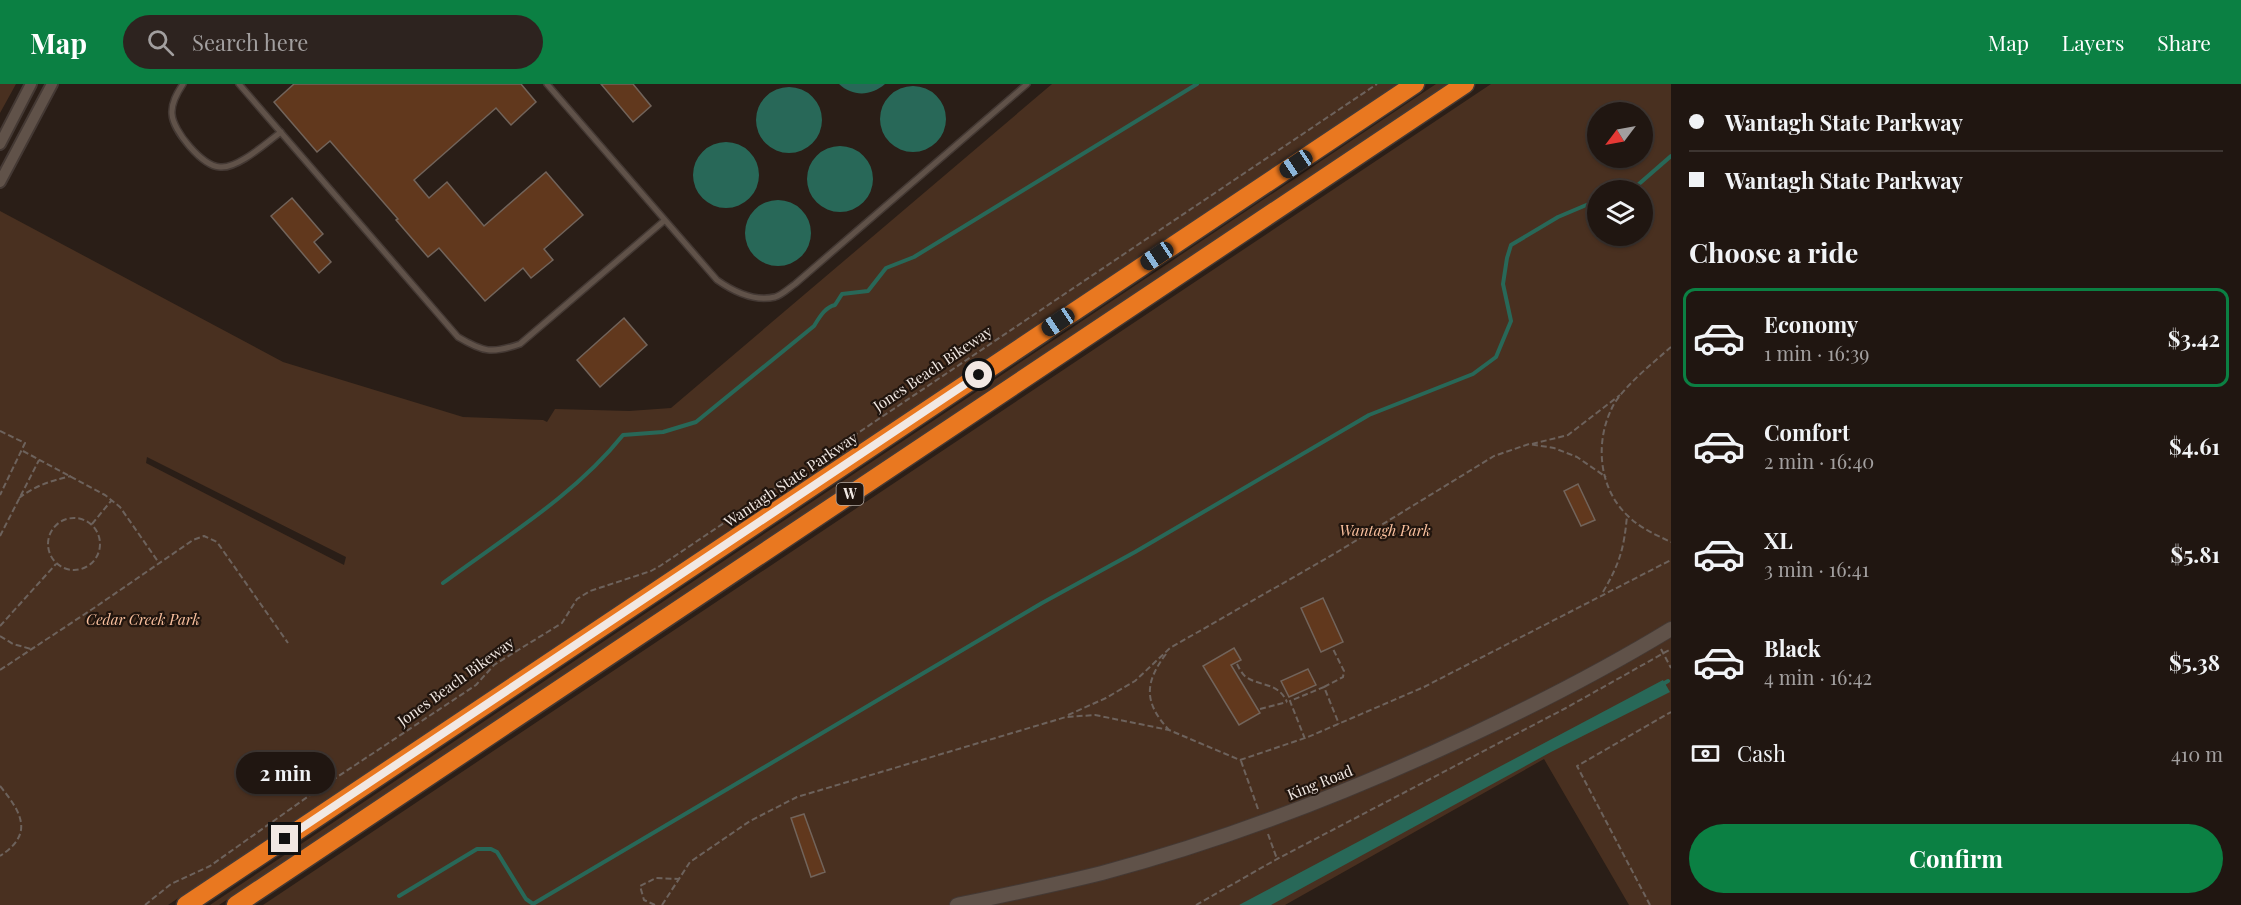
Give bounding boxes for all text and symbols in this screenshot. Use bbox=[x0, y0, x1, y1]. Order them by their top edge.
search box bbox=[123, 15, 543, 69]
text: Map bbox=[30, 24, 87, 61]
icon: search bbox=[144, 26, 177, 59]
text: Search here bbox=[192, 27, 308, 57]
text: Map bbox=[1988, 28, 2029, 56]
text: Layers bbox=[2062, 28, 2124, 56]
text: Share bbox=[2157, 28, 2211, 56]
north arrow bbox=[1587, 102, 1653, 168]
map controls bbox=[1587, 102, 1653, 246]
text: Wantagh State Parkway bbox=[1725, 107, 1963, 137]
car bbox=[1276, 146, 1316, 182]
text: Wantagh State Parkway bbox=[1725, 165, 1963, 195]
button: layers bbox=[1587, 180, 1653, 246]
text: Choose a ride bbox=[1689, 234, 1858, 270]
car bbox=[1137, 238, 1177, 274]
car bbox=[1038, 304, 1078, 340]
text: Economy bbox=[1764, 309, 1858, 339]
icon: car bbox=[1692, 311, 1746, 365]
street label: Jones Beach Bikeway bbox=[868, 321, 996, 416]
text: $3.42 bbox=[2168, 323, 2220, 353]
text: 1 min · 16:39 bbox=[1764, 339, 1869, 366]
route start bbox=[965, 361, 992, 388]
text: Comfort bbox=[1764, 417, 1850, 447]
icon: car bbox=[1692, 419, 1746, 473]
street label: Wantagh State Parkway bbox=[721, 429, 861, 531]
text: $4.61 bbox=[2169, 431, 2220, 461]
text: 2 min · 16:40 bbox=[1764, 447, 1874, 474]
road number: W bbox=[836, 483, 864, 505]
park label: Wantagh Park bbox=[1339, 520, 1431, 540]
text: XL bbox=[1764, 525, 1793, 555]
icon: car bbox=[1692, 527, 1746, 581]
text: $5.81 bbox=[2171, 539, 2220, 569]
text: 3 min · 16:41 bbox=[1764, 555, 1869, 582]
park label: Cedar Creek Park bbox=[86, 609, 200, 629]
street label: Jones Beach Bikeway bbox=[392, 632, 518, 731]
text: Black bbox=[1764, 633, 1821, 663]
icon: car bbox=[1692, 635, 1746, 689]
text: $5.38 bbox=[2169, 647, 2220, 677]
text: 4 min · 16:42 bbox=[1764, 663, 1872, 690]
icon: cash bbox=[1689, 737, 1722, 770]
text: Cash bbox=[1737, 738, 1786, 768]
text: 410 m bbox=[2171, 740, 2223, 767]
callout: 2 min bbox=[236, 752, 334, 794]
text: 2 min bbox=[260, 759, 311, 786]
street label: King Road bbox=[1284, 760, 1356, 804]
button: Confirm bbox=[1689, 824, 2223, 893]
route end bbox=[271, 825, 298, 852]

